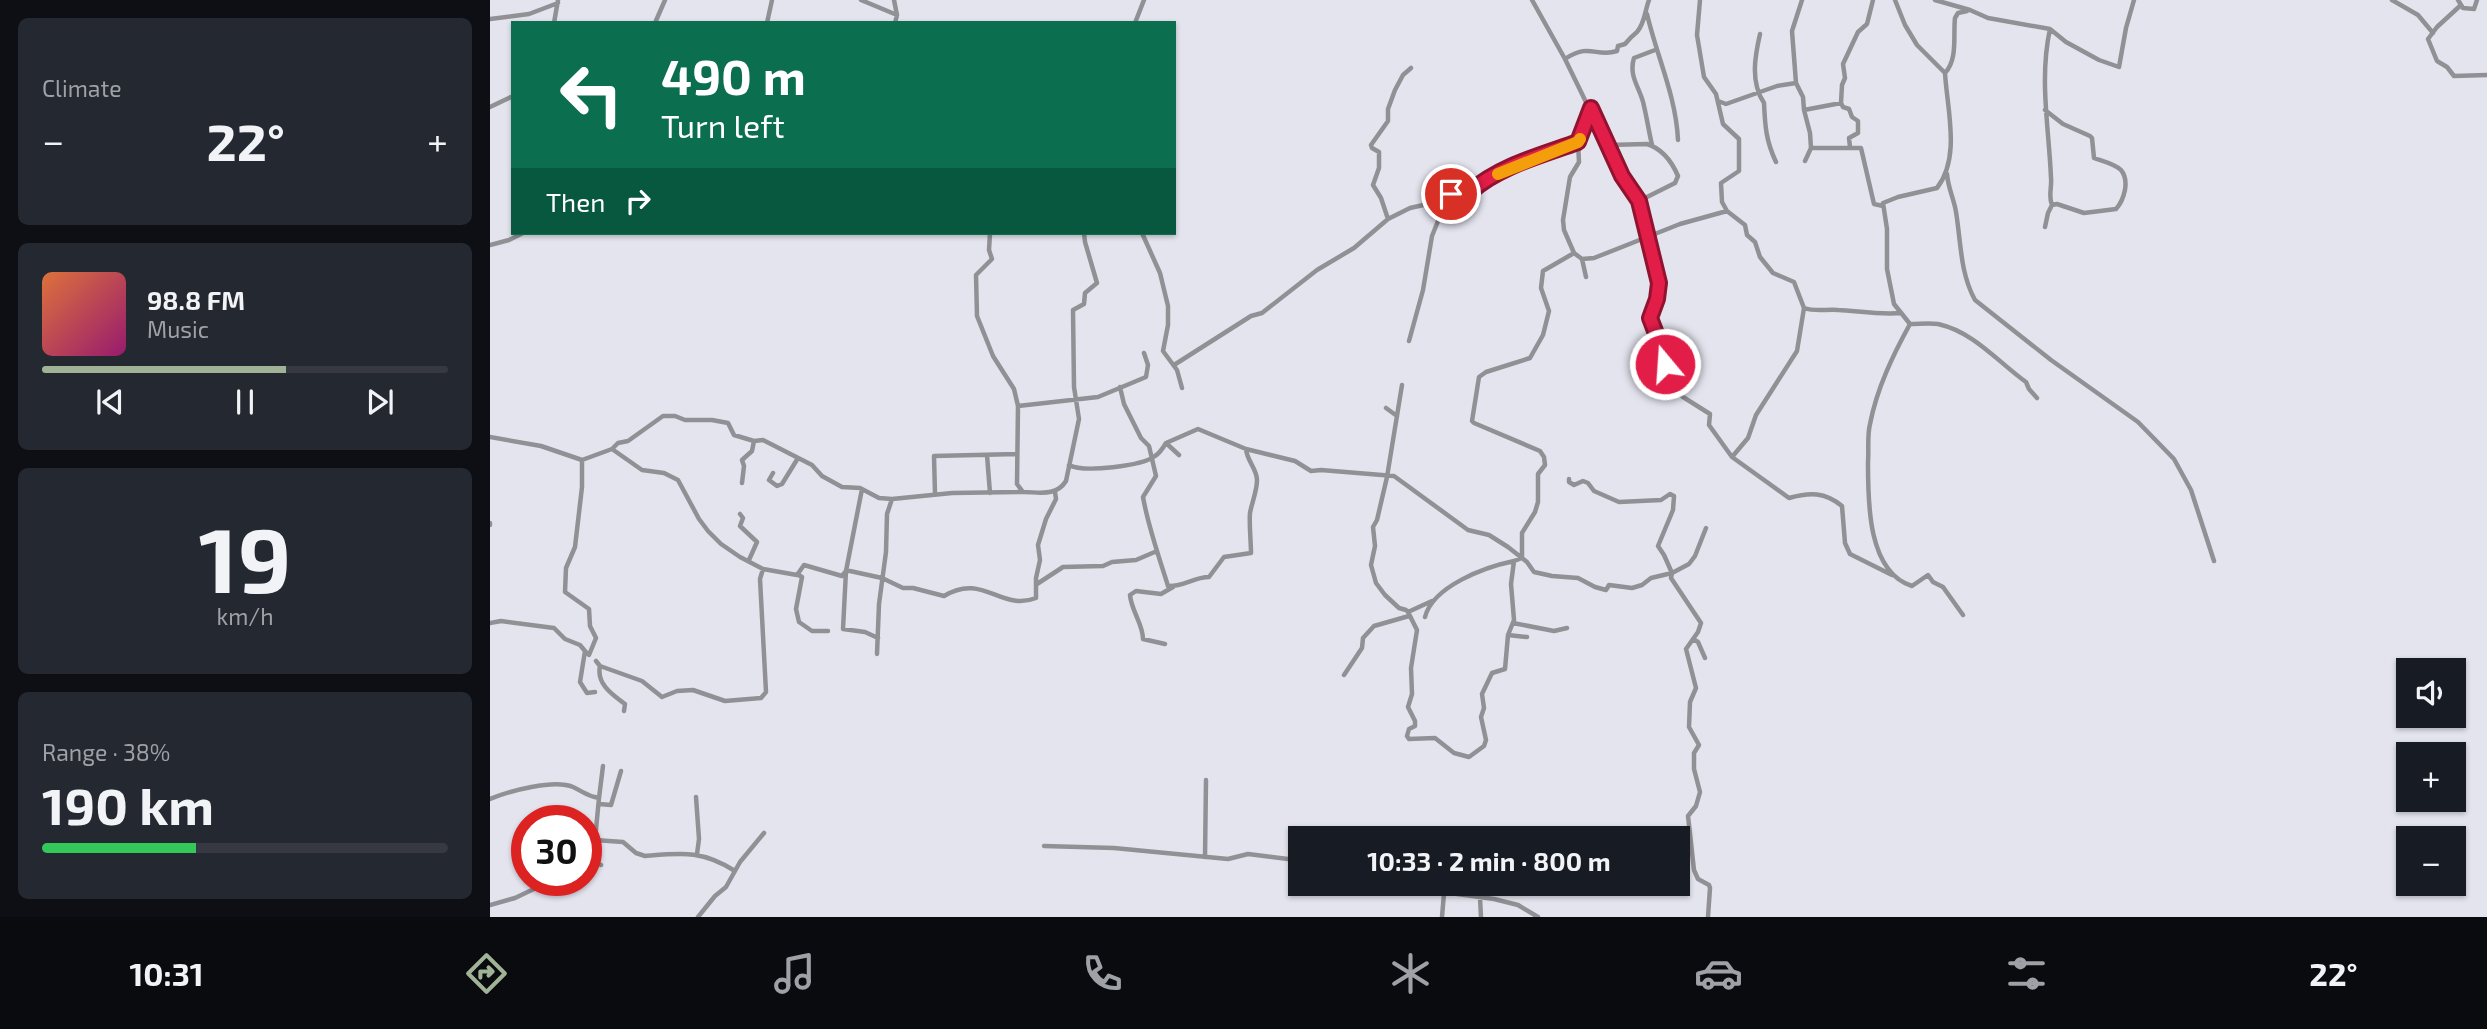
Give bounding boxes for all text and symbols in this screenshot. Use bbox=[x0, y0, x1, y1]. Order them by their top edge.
text: 490 m bbox=[661, 46, 806, 105]
icon: left bbox=[546, 49, 637, 140]
text: Climate bbox=[42, 74, 122, 102]
text: Turn left bbox=[661, 106, 785, 144]
text: 22° bbox=[206, 109, 285, 171]
text: − bbox=[42, 117, 64, 163]
text: + bbox=[427, 117, 448, 163]
pin bbox=[1421, 164, 1481, 224]
icon: arrive bbox=[1432, 175, 1470, 213]
icon: right bbox=[619, 182, 657, 220]
text: Then bbox=[546, 186, 605, 217]
text: 98.8 FM bbox=[147, 284, 245, 315]
text: Music bbox=[147, 315, 209, 343]
position arrow bbox=[1628, 327, 1702, 401]
icon: previous bbox=[91, 383, 129, 421]
icon: pause bbox=[226, 383, 264, 421]
icon: next bbox=[361, 383, 399, 421]
text: 19 bbox=[198, 502, 292, 611]
text: km/h bbox=[216, 602, 274, 630]
map controls bbox=[2396, 658, 2466, 896]
button: sound bbox=[2396, 658, 2466, 728]
text: Range · 38% bbox=[42, 738, 170, 766]
button: + bbox=[2396, 742, 2466, 812]
text: 190 km bbox=[42, 773, 214, 835]
speed limit sign: 30 bbox=[511, 805, 602, 896]
button: − bbox=[2396, 826, 2466, 896]
text: 10:33 · 2 min · 800 m bbox=[1367, 845, 1611, 876]
icon: directions bbox=[462, 949, 511, 998]
icon: music bbox=[770, 949, 819, 998]
icon: phone bbox=[1078, 949, 1127, 998]
icon: climate bbox=[1386, 949, 1435, 998]
icon: car bbox=[1694, 949, 1743, 998]
icon: filters bbox=[2002, 949, 2051, 998]
text: 10:31 bbox=[129, 954, 204, 992]
text: 22° bbox=[2309, 954, 2358, 992]

